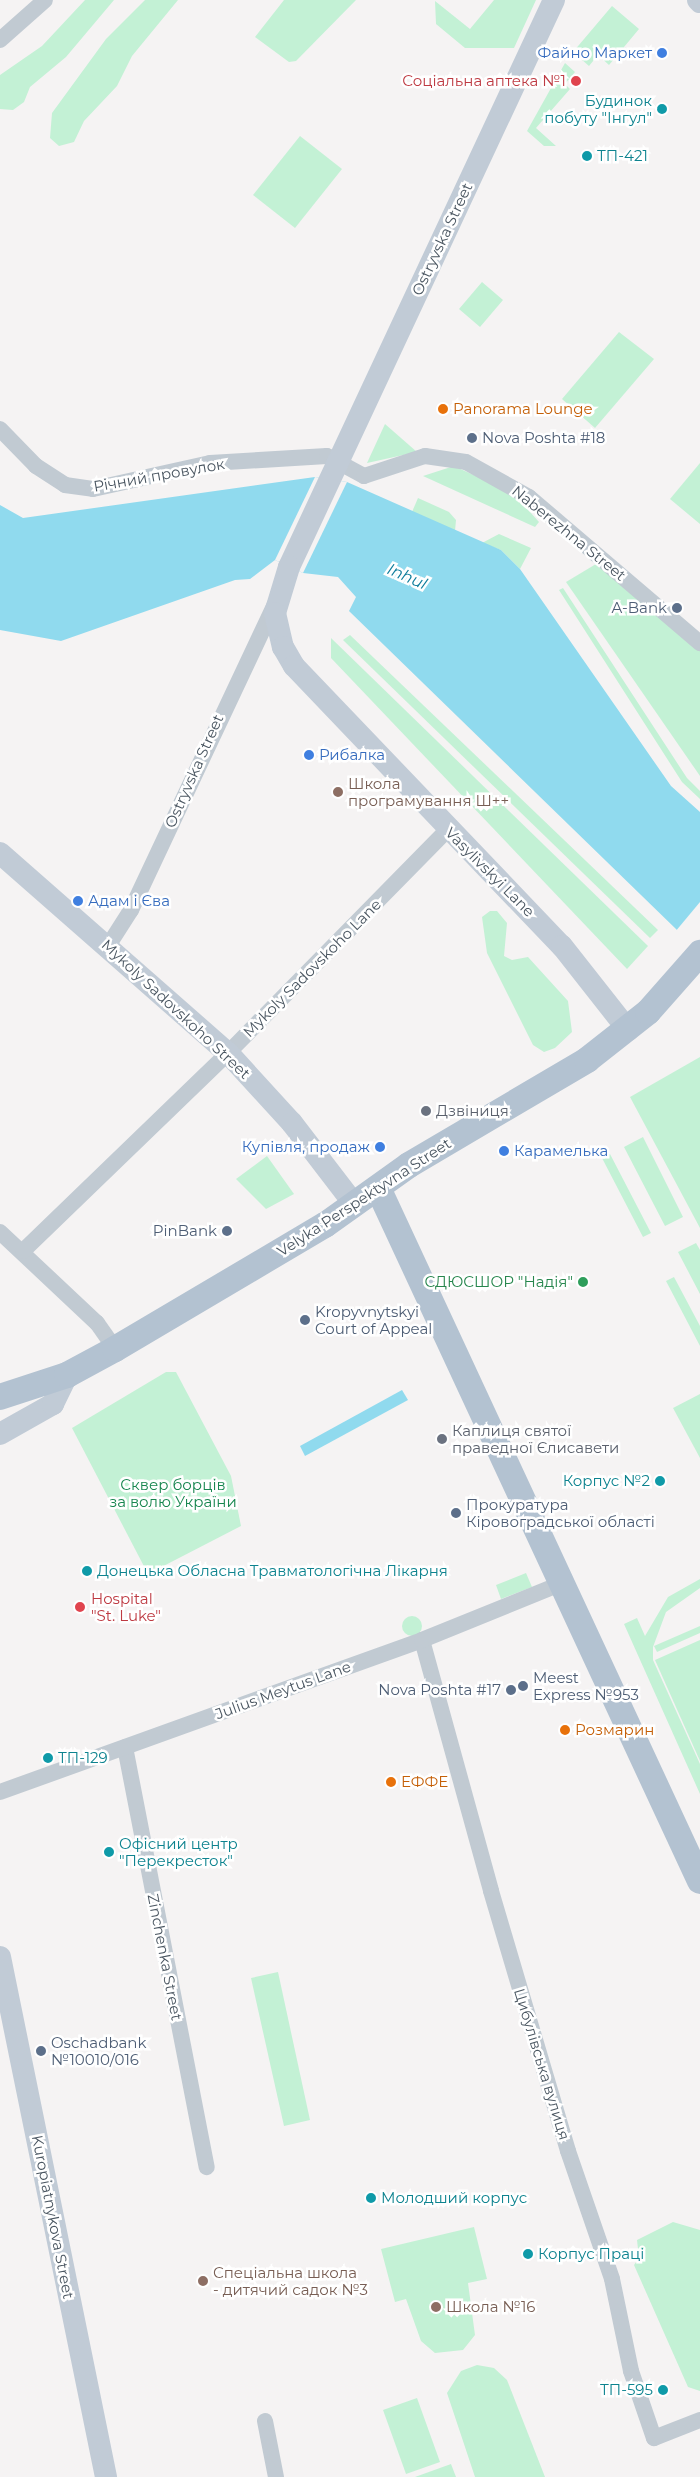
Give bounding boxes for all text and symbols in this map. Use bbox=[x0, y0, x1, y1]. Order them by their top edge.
place label: Файно Маркет bbox=[538, 44, 652, 62]
marker: Файно Маркет bbox=[656, 47, 668, 59]
place label: Соціальна аптека №1 bbox=[402, 72, 566, 90]
marker: Соціальна аптека №1 bbox=[570, 75, 582, 87]
place label: Будинок побуту "Інгул" bbox=[544, 91, 652, 126]
marker: Будинок побуту "Інгул" bbox=[656, 103, 668, 115]
place label: ТП-421 bbox=[597, 147, 648, 165]
marker: ТП-421 bbox=[581, 150, 593, 162]
street label: Ostryvska Street bbox=[408, 180, 476, 298]
place label: Panorama Lounge bbox=[453, 400, 593, 418]
marker: Panorama Lounge bbox=[437, 403, 449, 415]
place label: Nova Poshta #18 bbox=[482, 429, 605, 447]
marker: Nova Poshta #18 bbox=[466, 432, 478, 444]
street label: Річний провулок bbox=[92, 455, 226, 495]
street label: Naberezhna Street bbox=[508, 482, 630, 584]
water label: Inhul bbox=[384, 560, 430, 594]
place label: A-Bank bbox=[611, 599, 667, 617]
marker: A-Bank bbox=[671, 602, 683, 614]
street label: Ostryvska Street bbox=[161, 711, 227, 831]
place label: Рибалка bbox=[319, 746, 385, 764]
marker: Рибалка bbox=[303, 749, 315, 761]
place label: Школа програмування Ш++ bbox=[348, 774, 509, 809]
marker: Школа програмування Ш++ bbox=[332, 786, 344, 798]
street label: Vasylivskyi Lane bbox=[442, 824, 538, 920]
place label: Адам і Єва bbox=[88, 892, 170, 910]
marker: Адам і Єва bbox=[72, 895, 84, 907]
street label: Mykoly Sadovskoho Lane bbox=[239, 895, 385, 1041]
street label: Mykoly Sadovskoho Street bbox=[98, 936, 254, 1082]
place label: Дзвіниця bbox=[436, 1102, 509, 1120]
marker: Дзвіниця bbox=[420, 1105, 432, 1117]
street label: Velyka Perspektyvna Street bbox=[274, 1134, 454, 1260]
place label: Купівля, продаж bbox=[242, 1138, 370, 1156]
marker: Купівля, продаж bbox=[374, 1141, 386, 1153]
place label: Карамелька bbox=[514, 1142, 608, 1160]
marker: Карамелька bbox=[498, 1145, 510, 1157]
place label: PinBank bbox=[153, 1222, 217, 1240]
marker: PinBank bbox=[221, 1225, 233, 1237]
place label: СДЮСШОР "Надія" bbox=[425, 1273, 573, 1291]
marker: СДЮСШОР "Надія" bbox=[577, 1276, 589, 1288]
place label: Kropyvnytskyi Court of Appeal bbox=[315, 1302, 432, 1337]
marker: Kropyvnytskyi Court of Appeal bbox=[299, 1314, 311, 1326]
place label: Каплиця святої праведної Єлисавети bbox=[452, 1421, 619, 1456]
marker: Каплиця святої праведної Єлисавети bbox=[436, 1433, 448, 1445]
place label: Корпус №2 bbox=[563, 1472, 650, 1490]
park label: Сквер борців за волю України bbox=[109, 1475, 237, 1510]
marker: Корпус №2 bbox=[654, 1475, 666, 1487]
place label: Прокуратура Кіровоградської області bbox=[466, 1495, 655, 1530]
marker: Прокуратура Кіровоградської області bbox=[450, 1507, 462, 1519]
place label: Донецька Обласна Травматологічна Лікарня bbox=[97, 1562, 448, 1580]
marker: Донецька Обласна Травматологічна Лікарня bbox=[81, 1565, 93, 1577]
place label: Hospital "St. Luke" bbox=[91, 1589, 161, 1624]
marker: Hospital "St. Luke" bbox=[73, 1600, 87, 1614]
street label: Julius Meytus Lane bbox=[213, 1657, 353, 1723]
place label: Meest Express №953 bbox=[533, 1668, 639, 1703]
marker: Meest Express №953 bbox=[517, 1680, 529, 1692]
place label: Nova Poshta #17 bbox=[378, 1681, 501, 1699]
marker: Nova Poshta #17 bbox=[505, 1684, 517, 1696]
place label: Розмарин bbox=[575, 1721, 654, 1739]
marker: Розмарин bbox=[559, 1724, 571, 1736]
place label: ТП-129 bbox=[58, 1749, 108, 1767]
marker: ТП-129 bbox=[42, 1752, 54, 1764]
place label: ЕФФЕ bbox=[401, 1773, 448, 1791]
marker: ЕФФЕ bbox=[385, 1776, 397, 1788]
place label: Офісний центр "Перекресток" bbox=[119, 1834, 238, 1869]
marker: Офісний центр "Перекресток" bbox=[103, 1846, 115, 1858]
street label: Zinchenka Street bbox=[144, 1892, 186, 2022]
street label: Цибулівська вулиця bbox=[510, 1986, 574, 2142]
place label: Oschadbank №10010/016 bbox=[51, 2033, 146, 2068]
marker: Oschadbank №10010/016 bbox=[35, 2045, 47, 2057]
street label: Kuropiatnykova Street bbox=[28, 2134, 78, 2300]
place label: Молодший корпус bbox=[381, 2189, 527, 2207]
marker: Молодший корпус bbox=[365, 2192, 377, 2204]
place label: Корпус Праці bbox=[538, 2245, 644, 2263]
marker: Корпус Праці bbox=[522, 2248, 534, 2260]
place label: Спеціальна школа - дитячий садок №3 bbox=[213, 2263, 368, 2298]
marker: Спеціальна школа - дитячий садок №3 bbox=[197, 2275, 209, 2287]
place label: Школа №16 bbox=[446, 2298, 535, 2316]
marker: Школа №16 bbox=[430, 2301, 442, 2313]
place label: ТП-595 bbox=[600, 2381, 653, 2399]
marker: ТП-595 bbox=[657, 2384, 669, 2396]

